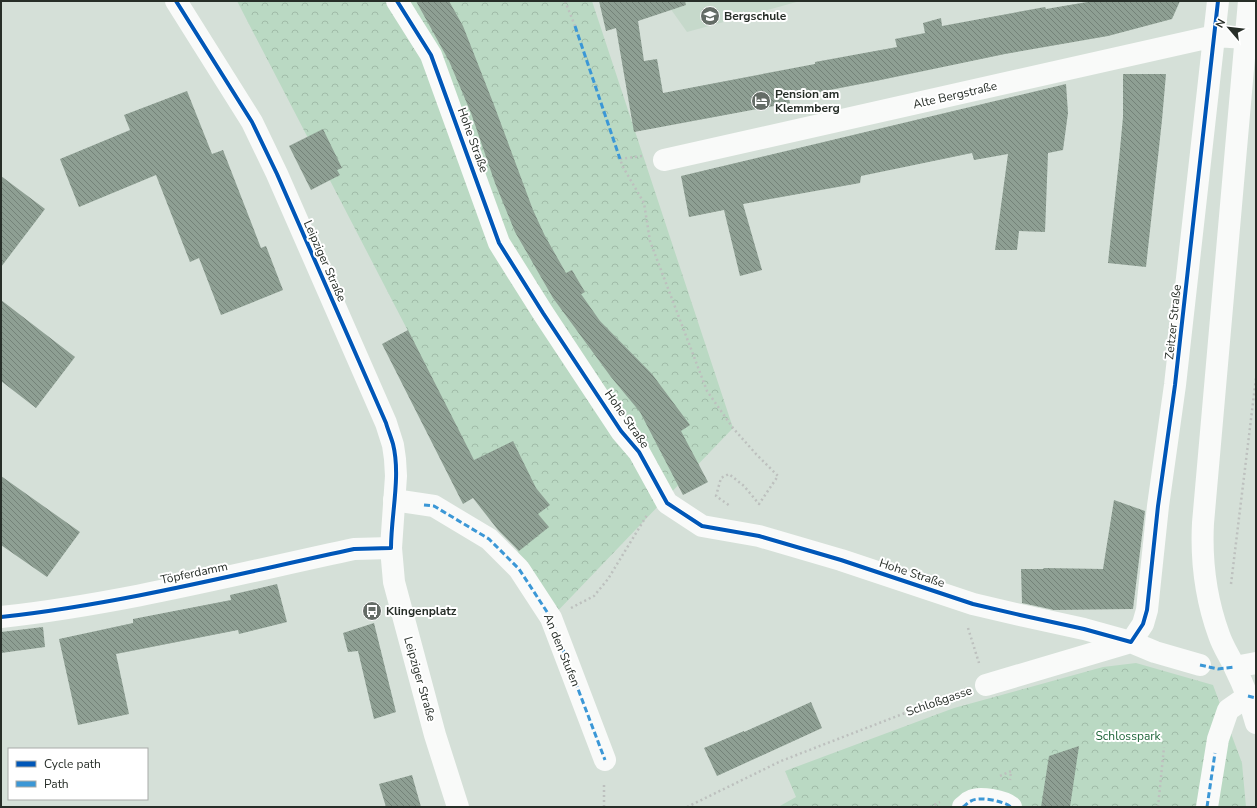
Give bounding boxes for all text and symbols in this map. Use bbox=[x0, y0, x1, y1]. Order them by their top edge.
school or university icon: Bergschule bbox=[699, 5, 721, 27]
place label: Bergschule bbox=[724, 8, 787, 24]
north arrow bbox=[1209, 8, 1249, 48]
text: N bbox=[1212, 16, 1229, 31]
street label: Alte Bergstraße bbox=[911, 78, 999, 112]
place label: Pension am Klemmberg bbox=[775, 86, 840, 116]
hotel icon: Pension am Klemmberg bbox=[750, 90, 772, 112]
street label: Hohe Straße bbox=[454, 105, 492, 175]
street label: Leipziger Straße bbox=[300, 218, 350, 304]
street label: Zeitzer Straße bbox=[1161, 284, 1185, 360]
street label: Hohe Straße bbox=[601, 387, 653, 451]
street label: Hohe Straße bbox=[877, 555, 947, 591]
street label: Töpferdamm bbox=[159, 558, 229, 588]
bus stop icon: Klingenplatz bbox=[361, 600, 383, 622]
place label: Klingenplatz bbox=[386, 603, 457, 619]
street label: An den Stufen bbox=[540, 611, 584, 689]
street label: Leipziger Straße bbox=[400, 635, 440, 723]
street label: Schloßgasse bbox=[904, 682, 974, 720]
park label: Schlosspark bbox=[1095, 728, 1162, 744]
legend bbox=[8, 748, 148, 800]
text: Cycle path bbox=[44, 756, 101, 772]
text: Path bbox=[44, 776, 69, 792]

